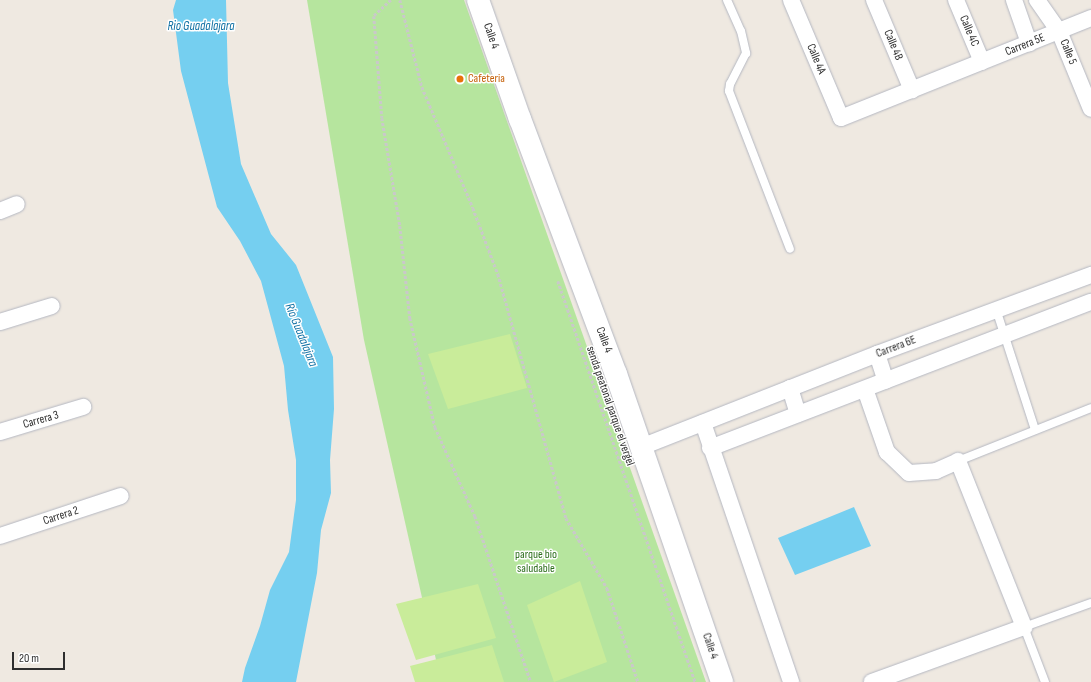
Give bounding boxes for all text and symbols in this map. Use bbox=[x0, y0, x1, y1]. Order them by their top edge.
street label: Calle 4C bbox=[956, 13, 982, 49]
water label: Rio Guadalajara bbox=[167, 18, 235, 34]
street label: Calle 4 bbox=[480, 21, 502, 51]
street label: Calle 4B bbox=[880, 28, 906, 62]
street label: Carrera 5E bbox=[1003, 31, 1047, 59]
street label: Calle 5 bbox=[1056, 37, 1080, 67]
street label: Calle 4A bbox=[803, 42, 829, 76]
place label: Cafeteria bbox=[468, 72, 505, 86]
marker: Cafeteria bbox=[455, 74, 465, 84]
water label: Río Guadalajara bbox=[281, 301, 321, 369]
street label: Calle 4 bbox=[593, 325, 615, 355]
street label: Carrera 6E bbox=[874, 333, 918, 361]
street label: senda peatonal parque el vergel bbox=[583, 344, 637, 468]
street label: Carrera 3 bbox=[21, 408, 61, 432]
street label: Carrera 2 bbox=[41, 504, 81, 528]
park label: parque bio saludable bbox=[515, 548, 557, 576]
street label: Calle 4 bbox=[699, 631, 721, 661]
scale bar bbox=[14, 644, 67, 670]
text: 20 m bbox=[19, 651, 39, 666]

